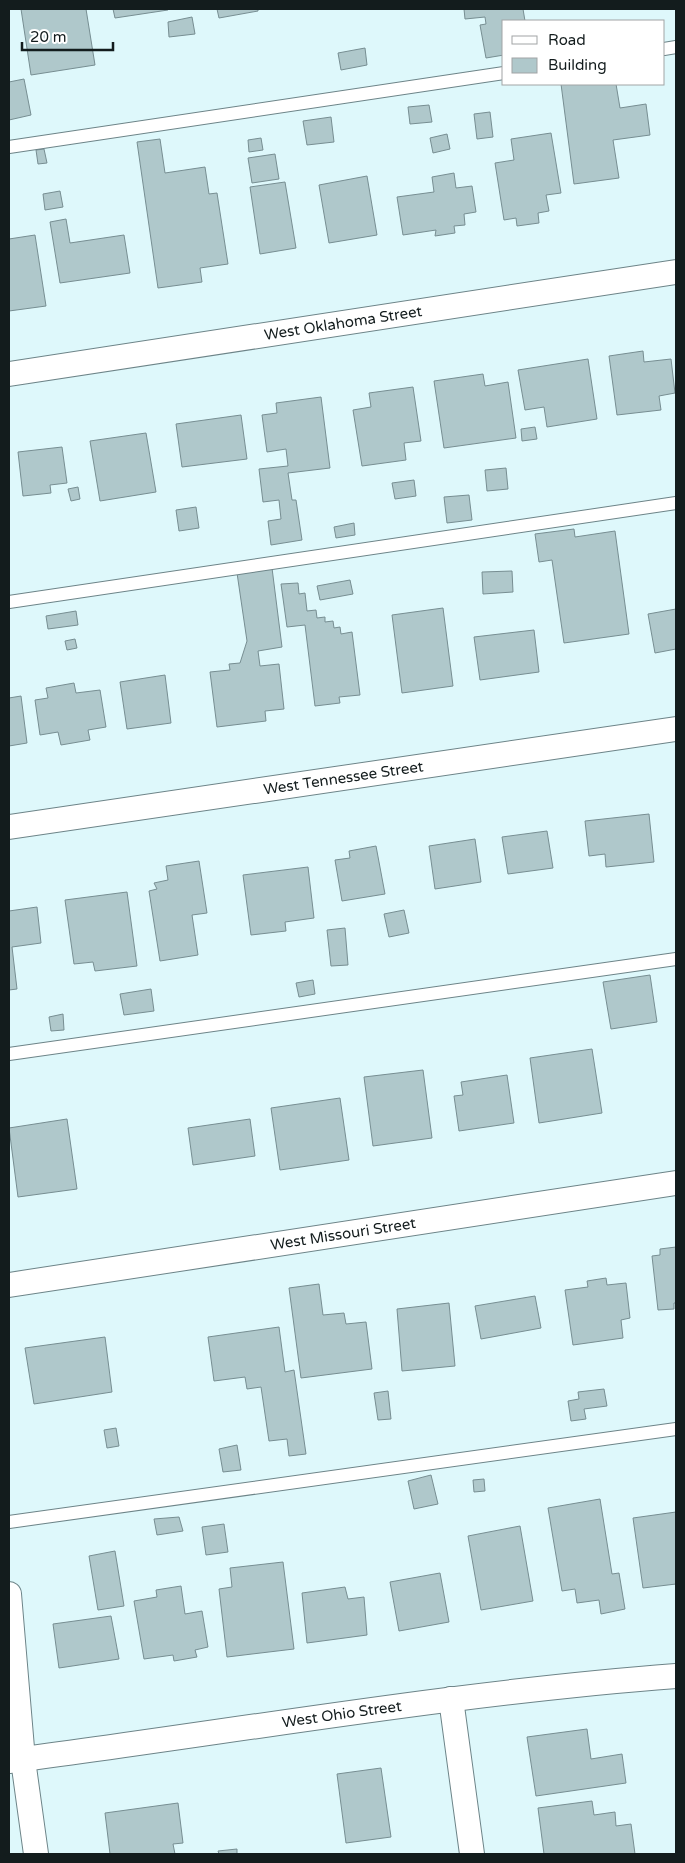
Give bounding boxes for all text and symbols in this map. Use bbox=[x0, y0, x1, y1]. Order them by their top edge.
scale bar bbox=[22, 20, 114, 52]
legend bbox=[502, 20, 665, 85]
text: 20 m bbox=[30, 28, 67, 46]
text: Road bbox=[548, 31, 586, 49]
text: Building bbox=[548, 56, 607, 74]
street label: West Oklahoma Street bbox=[263, 302, 424, 344]
street label: West Tennessee Street bbox=[262, 757, 425, 799]
street label: West Missouri Street bbox=[269, 1214, 417, 1254]
street label: West Ohio Street bbox=[281, 1697, 403, 1731]

